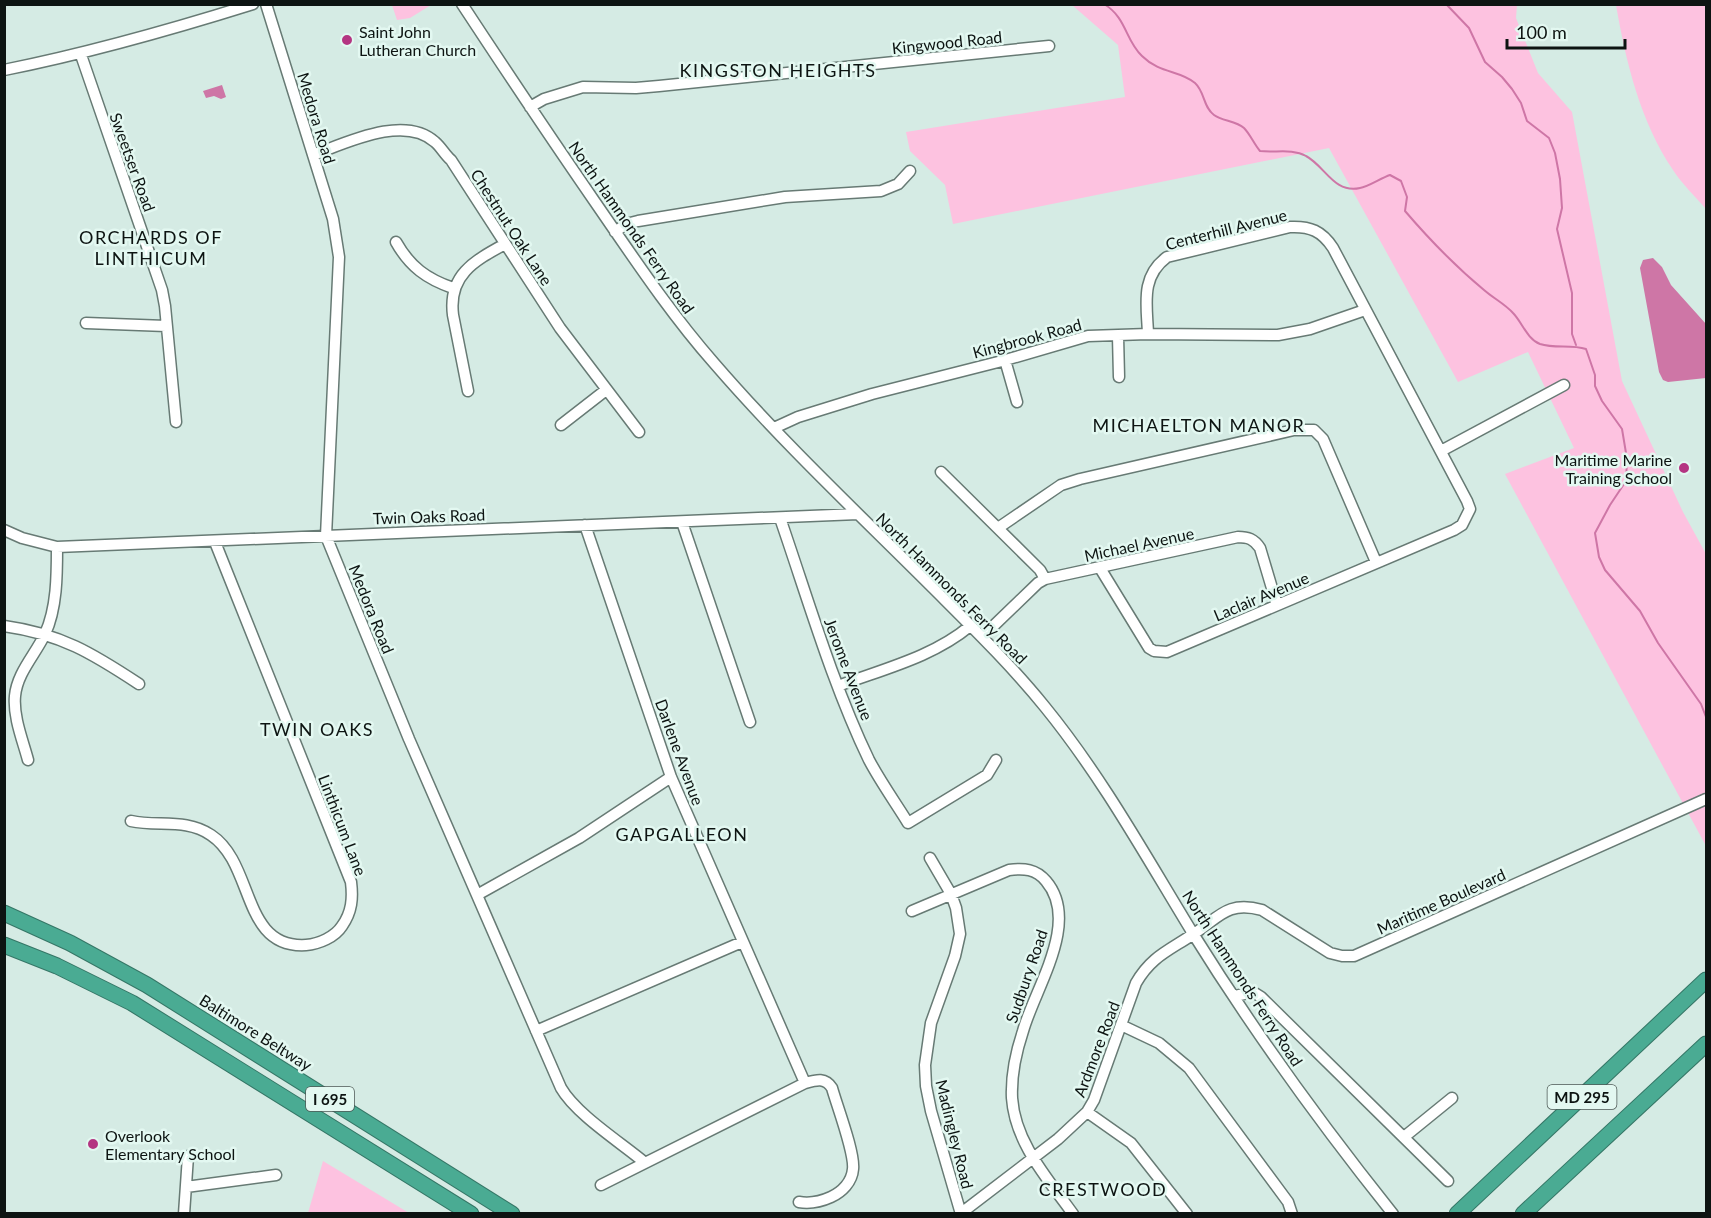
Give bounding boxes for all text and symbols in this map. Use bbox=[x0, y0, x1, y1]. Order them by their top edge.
scale bar bbox=[1507, 12, 1626, 50]
text: 100 m bbox=[1516, 21, 1567, 43]
place label: Saint John Lutheran Church bbox=[359, 22, 476, 59]
street label: Kingwood Road bbox=[891, 27, 1003, 57]
marker: Saint John Lutheran Church bbox=[340, 33, 354, 47]
district label: KINGSTON HEIGHTS bbox=[680, 59, 876, 81]
street label: Medora Road bbox=[294, 70, 340, 166]
street label: Sweetser Road bbox=[106, 110, 160, 214]
street label: North Hammonds Ferry Road bbox=[565, 137, 699, 317]
street label: Chestnut Oak Lane bbox=[467, 165, 557, 289]
street label: Centerhill Avenue bbox=[1163, 205, 1289, 253]
district label: ORCHARDS OF LINTHICUM bbox=[79, 226, 223, 269]
street label: Kingbrook Road bbox=[970, 314, 1084, 362]
district label: MICHAELTON MANOR bbox=[1093, 414, 1305, 436]
place label: Maritime Marine Training School bbox=[1555, 450, 1672, 487]
marker: Maritime Marine Training School bbox=[1677, 461, 1691, 475]
street label: Twin Oaks Road bbox=[372, 505, 486, 527]
street label: North Hammonds Ferry Road bbox=[873, 509, 1031, 667]
street label: Michael Avenue bbox=[1082, 523, 1196, 565]
street label: Medora Road bbox=[346, 562, 398, 656]
street label: Laclair Avenue bbox=[1211, 567, 1311, 625]
street label: Jerome Avenue bbox=[821, 615, 877, 723]
street label: Darlene Avenue bbox=[652, 696, 708, 808]
district label: TWIN OAKS bbox=[260, 718, 374, 740]
street label: Linthicum Lane bbox=[315, 772, 371, 878]
district label: GAPGALLEON bbox=[615, 823, 749, 845]
street label: Maritime Boulevard bbox=[1374, 864, 1508, 938]
street label: North Hammonds Ferry Road bbox=[1179, 887, 1307, 1069]
street label: Sudbury Road bbox=[1001, 927, 1051, 1025]
street label: Baltimore Beltway bbox=[196, 990, 316, 1075]
street label: Ardmore Road bbox=[1069, 998, 1123, 1100]
street label: Madingley Road bbox=[932, 1077, 978, 1191]
road number: MD 295 bbox=[1548, 1085, 1616, 1109]
road number: I 695 bbox=[306, 1087, 354, 1111]
place label: Overlook Elementary School bbox=[105, 1126, 235, 1163]
marker: Overlook Elementary School bbox=[86, 1137, 100, 1151]
district label: CRESTWOOD bbox=[1039, 1178, 1167, 1200]

